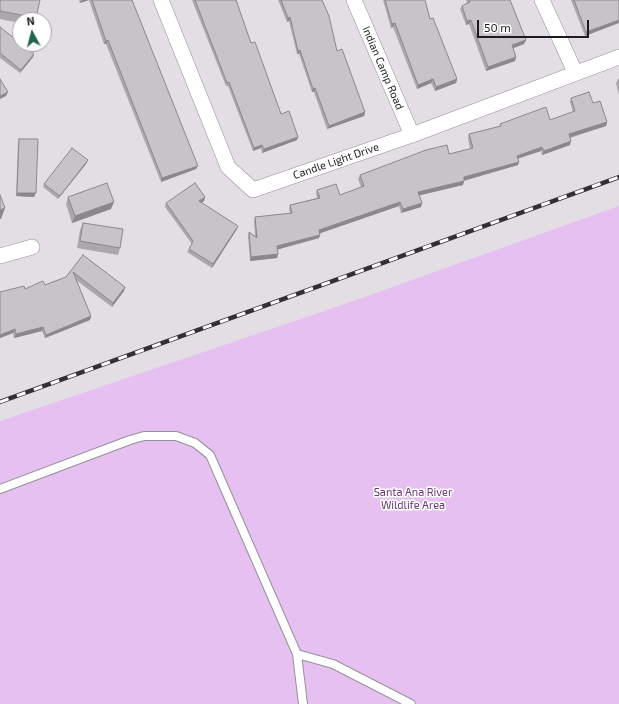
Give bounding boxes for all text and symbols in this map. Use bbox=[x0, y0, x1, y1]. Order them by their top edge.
north arrow bbox=[12, 12, 52, 52]
scale bar bbox=[479, 12, 591, 38]
text: N bbox=[26, 14, 35, 28]
text: 50 m bbox=[484, 20, 511, 34]
street label: Indian Camp Road bbox=[359, 24, 407, 112]
street label: Candle Light Drive bbox=[291, 140, 381, 182]
park label: Santa Ana River Wildlife Area bbox=[374, 485, 452, 511]

